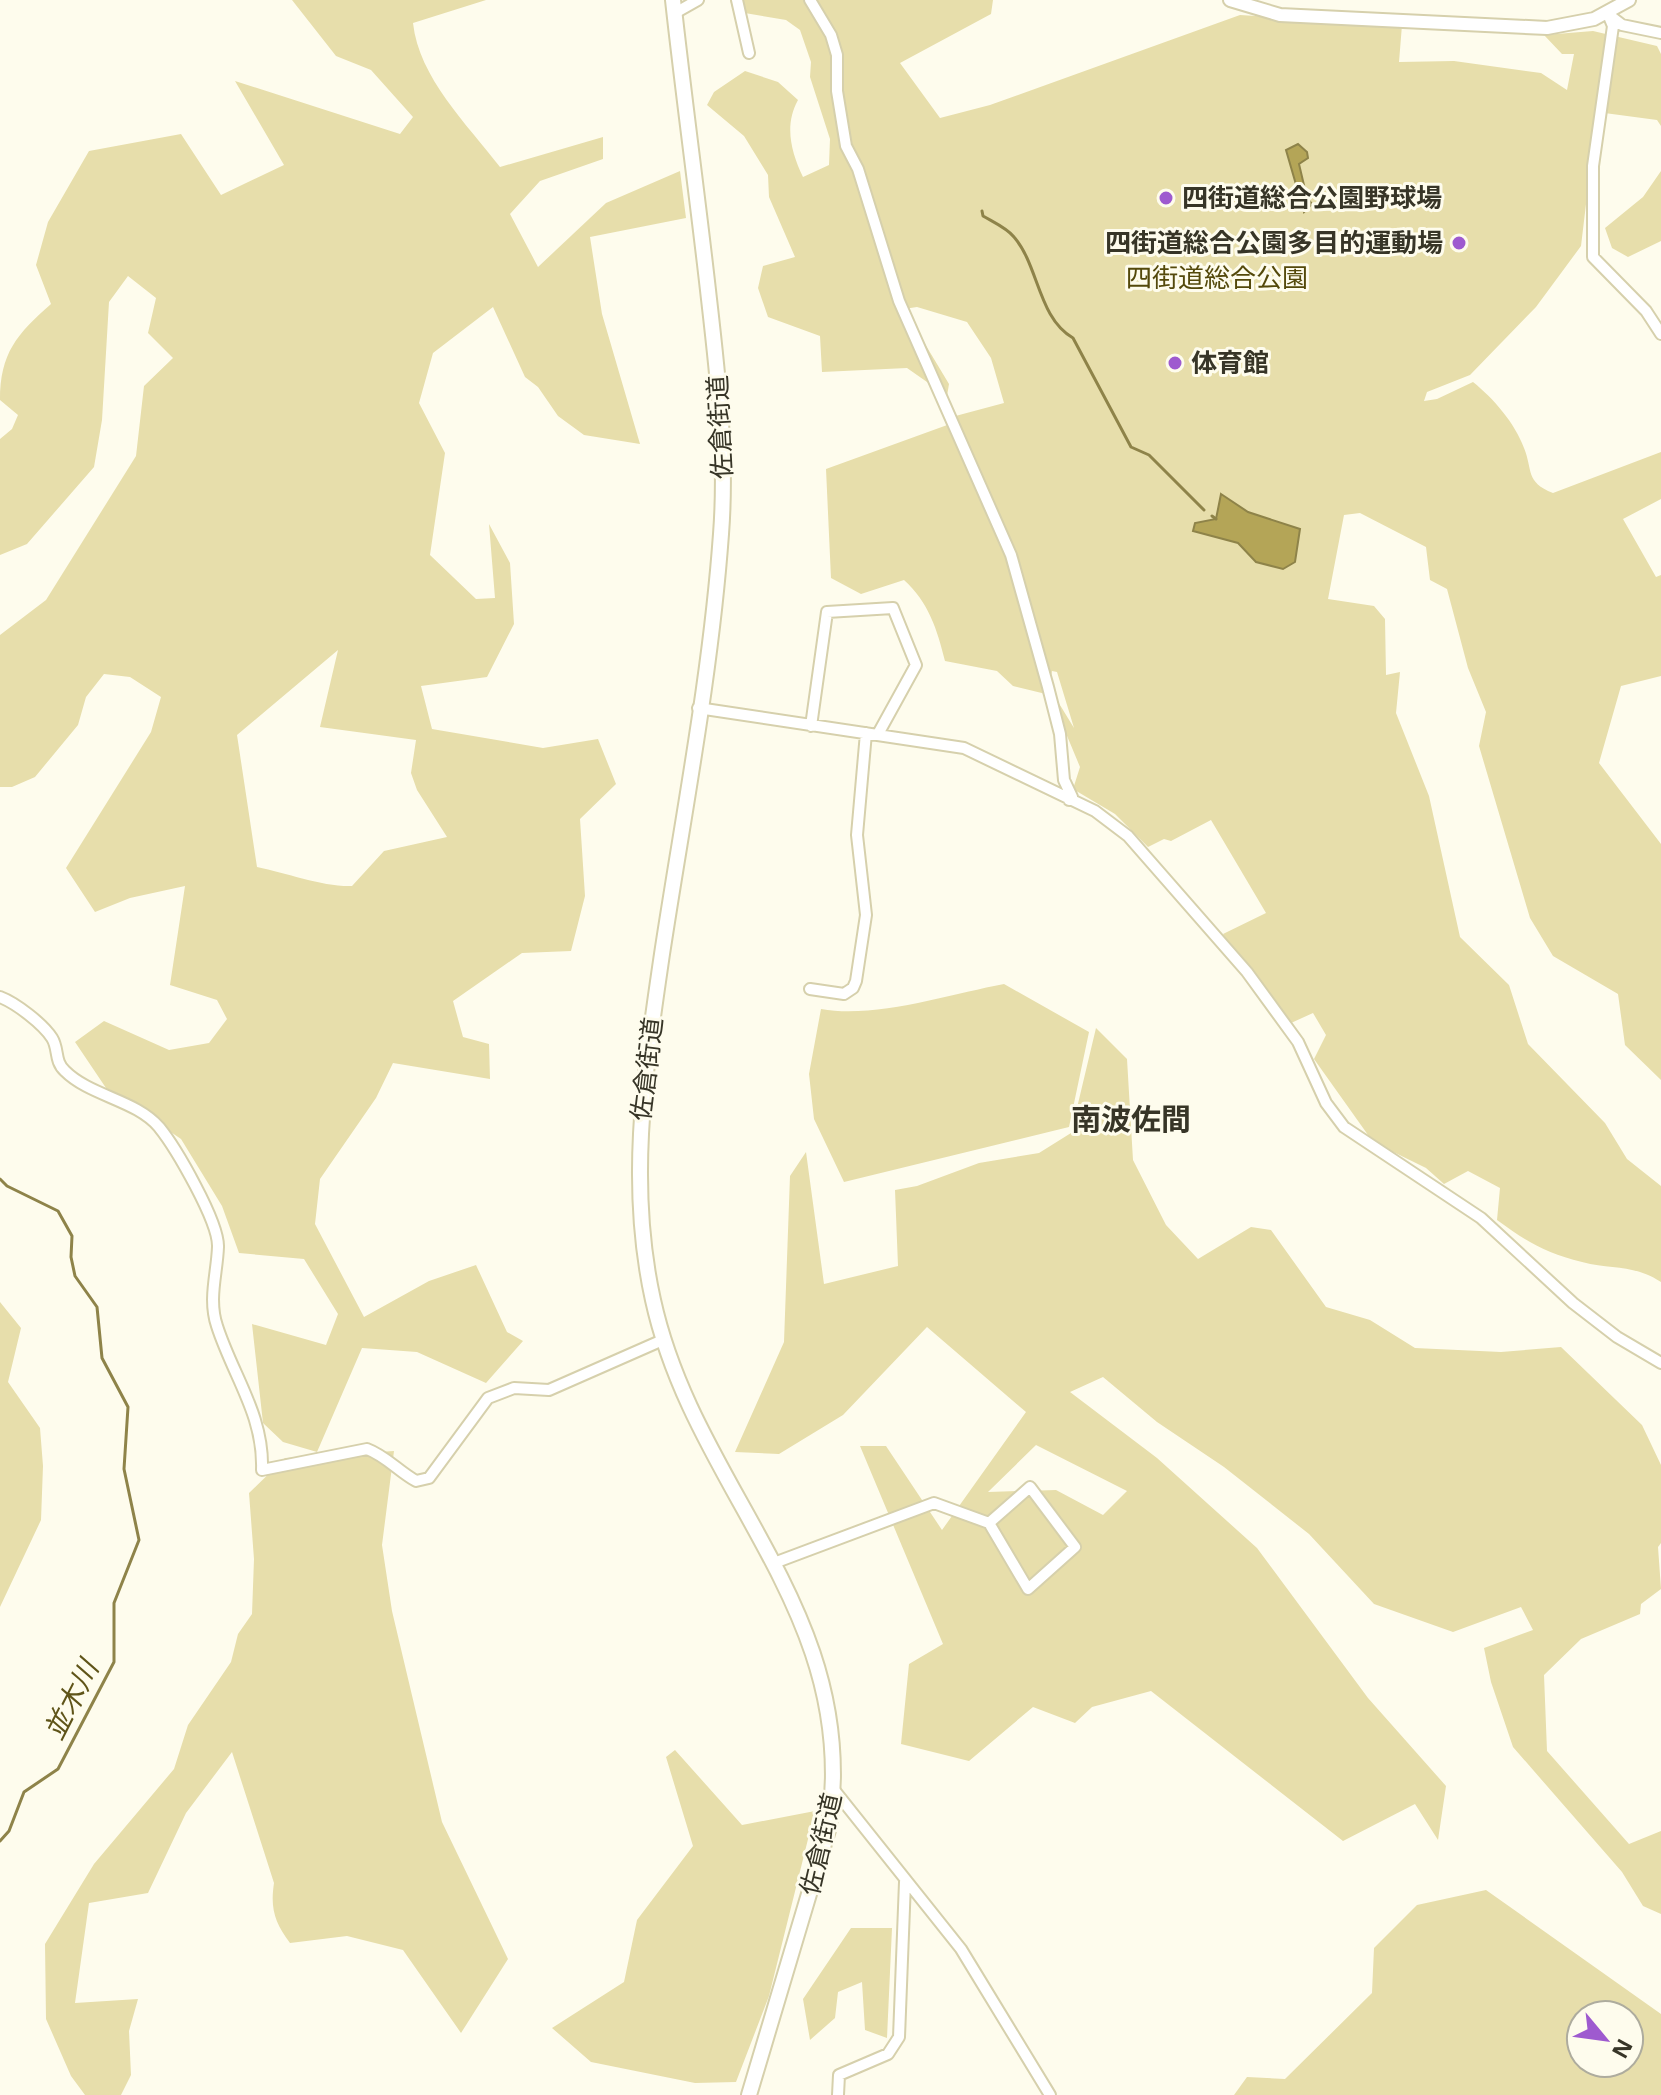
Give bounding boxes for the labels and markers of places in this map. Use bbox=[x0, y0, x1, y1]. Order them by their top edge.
place label: 四街道総合公園野球場 bbox=[1182, 179, 1442, 215]
marker: 四街道総合公園野球場 bbox=[1157, 189, 1175, 207]
place label: 四街道総合公園多目的運動場 bbox=[1105, 224, 1443, 260]
marker: 四街道総合公園多目的運動場 bbox=[1450, 234, 1468, 252]
place label: 体育館 bbox=[1191, 344, 1269, 380]
marker: 体育館 bbox=[1166, 354, 1184, 372]

